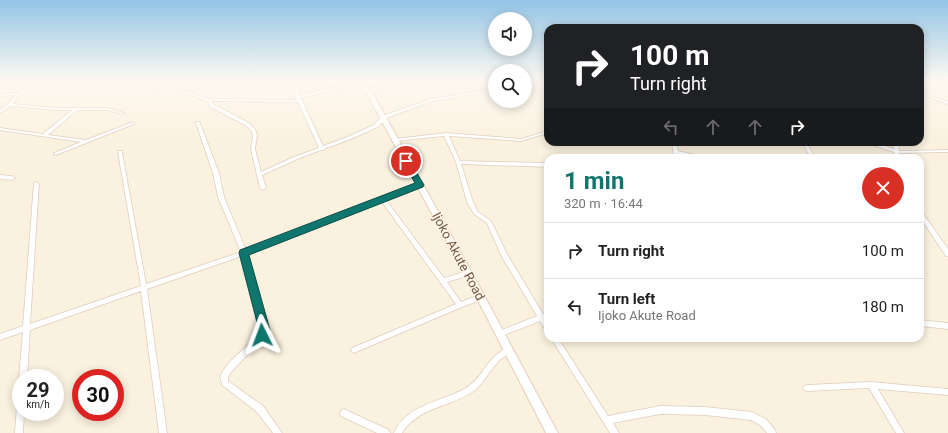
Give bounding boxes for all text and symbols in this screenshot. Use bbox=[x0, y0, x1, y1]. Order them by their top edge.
map controls bbox=[488, 12, 532, 108]
button: sound bbox=[488, 12, 532, 56]
text: 100 m bbox=[630, 39, 709, 72]
icon: right bbox=[564, 40, 616, 92]
button: search bbox=[488, 64, 532, 108]
text: Turn right bbox=[630, 73, 707, 94]
icon: left bbox=[660, 116, 682, 138]
icon: ahead bbox=[702, 116, 724, 138]
icon: ahead bbox=[744, 116, 766, 138]
icon: right bbox=[786, 116, 808, 138]
pin bbox=[389, 144, 423, 178]
icon: arrive bbox=[395, 150, 417, 172]
text: 1 min bbox=[564, 167, 624, 195]
button: close bbox=[862, 167, 904, 209]
text: 320 m · 16:44 bbox=[564, 196, 643, 211]
street label: Ijoko Akute Road bbox=[429, 210, 488, 303]
icon: right bbox=[564, 240, 586, 262]
text: Turn right bbox=[598, 242, 664, 260]
text: 100 m bbox=[862, 242, 904, 260]
text: Turn left bbox=[598, 290, 655, 308]
icon: left bbox=[564, 296, 586, 318]
text: 180 m bbox=[862, 298, 904, 316]
text: Ijoko Akute Road bbox=[598, 308, 696, 323]
position arrow bbox=[241, 314, 283, 356]
speed limit sign: 30 bbox=[72, 369, 124, 421]
text: 29 bbox=[27, 378, 49, 402]
text: km/h bbox=[26, 399, 50, 410]

